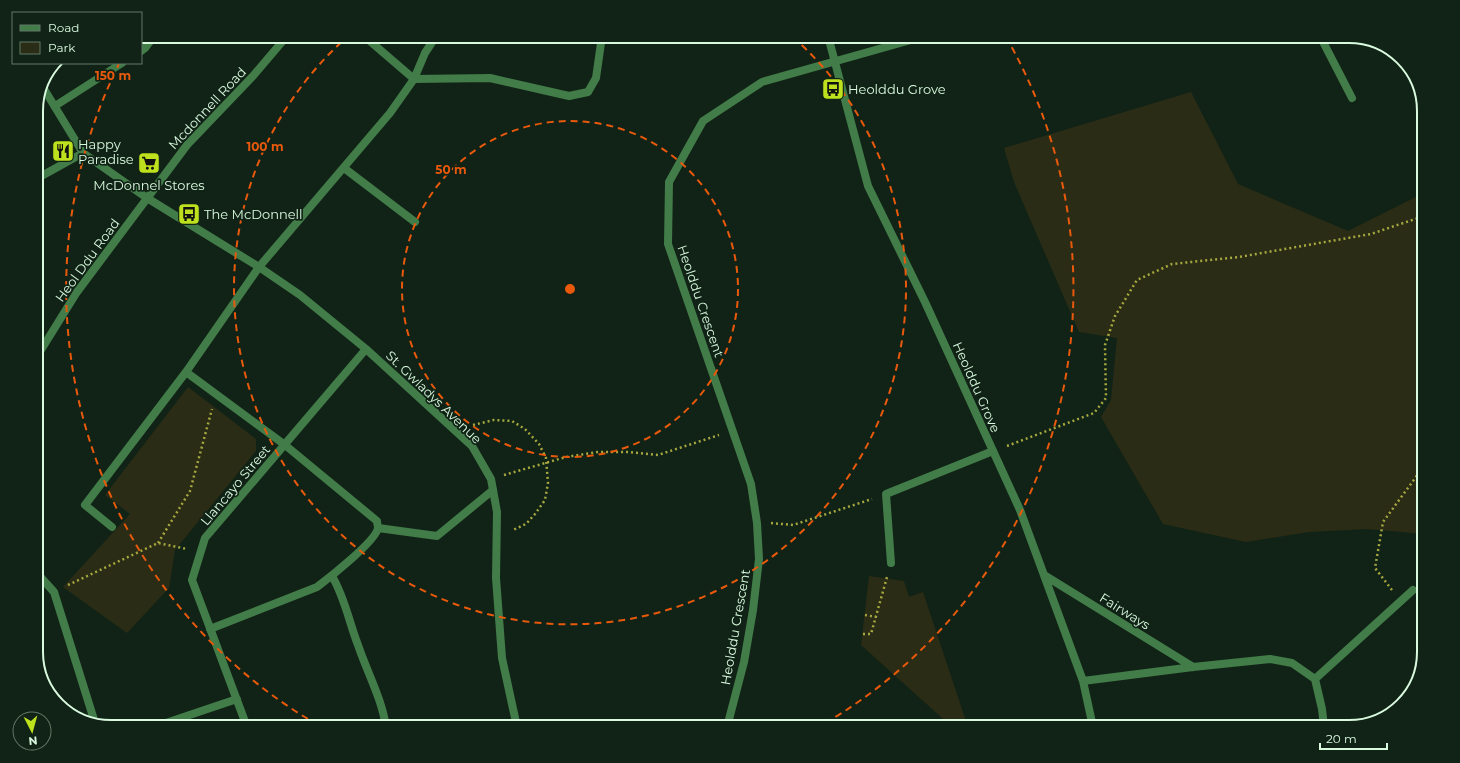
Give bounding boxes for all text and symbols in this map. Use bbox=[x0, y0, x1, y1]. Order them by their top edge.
legend bbox=[12, 12, 142, 64]
text: Road bbox=[48, 20, 79, 35]
text: Park bbox=[48, 40, 76, 55]
street label: Mcdonnell Road bbox=[165, 64, 249, 152]
text: 150 m bbox=[95, 68, 131, 83]
bus stop icon: Heolddu Grove bbox=[820, 76, 846, 102]
place label: Heolddu Grove bbox=[848, 81, 946, 97]
place label: Happy Paradise bbox=[78, 136, 134, 167]
restaurant icon: Happy Paradise bbox=[50, 138, 76, 164]
text: 100 m bbox=[247, 139, 283, 154]
supermarket icon: McDonnel Stores bbox=[136, 150, 162, 176]
text: 50 m bbox=[435, 162, 467, 177]
place label: McDonnel Stores bbox=[93, 177, 205, 193]
bus stop icon: The McDonnell bbox=[176, 201, 202, 227]
place label: The McDonnell bbox=[204, 206, 303, 222]
street label: Heol Ddu Road bbox=[51, 215, 123, 305]
street label: Heolddu Crescent bbox=[674, 243, 728, 359]
centre of rings bbox=[563, 282, 577, 296]
street label: Heolddu Grove bbox=[950, 339, 1004, 435]
street label: St. Gwladys Avenue bbox=[383, 347, 485, 447]
street label: Llancayo Street bbox=[197, 442, 273, 528]
street label: Heolddu Crescent bbox=[717, 568, 753, 686]
street label: Fairways bbox=[1097, 589, 1153, 633]
north arrow bbox=[12, 711, 52, 751]
scale bar bbox=[1320, 725, 1387, 751]
text: 20 m bbox=[1326, 731, 1357, 746]
text: N bbox=[28, 734, 38, 748]

